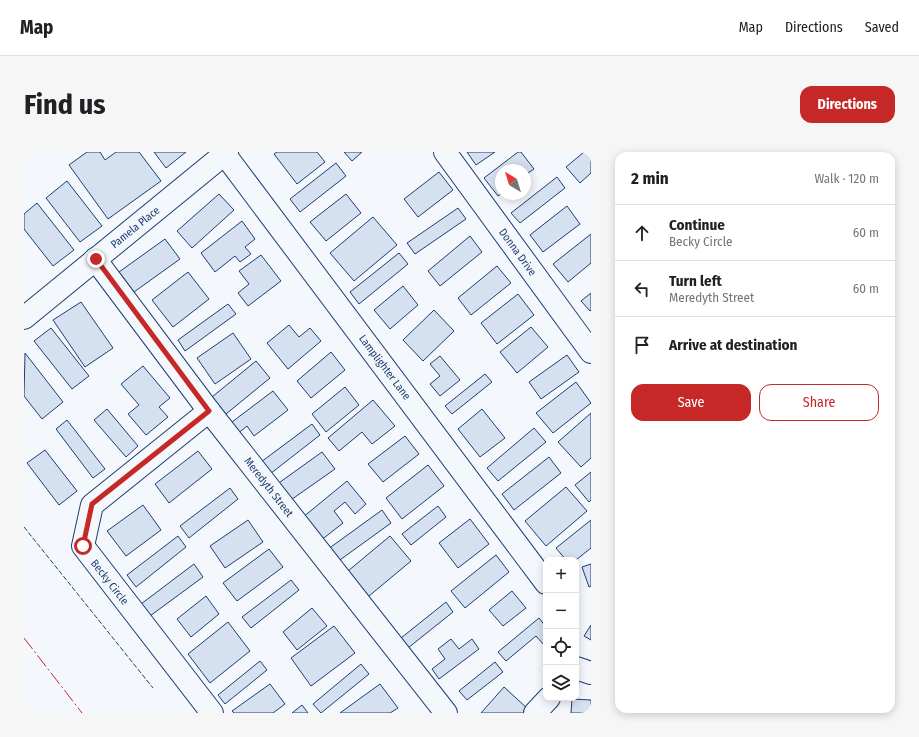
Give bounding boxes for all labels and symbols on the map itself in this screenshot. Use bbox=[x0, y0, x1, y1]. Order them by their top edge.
north arrow bbox=[495, 164, 531, 200]
street label: Pamela Place bbox=[108, 204, 162, 251]
street label: Donna Drive bbox=[496, 226, 539, 278]
route end bbox=[87, 250, 105, 268]
street label: Lamplighter Lane bbox=[356, 332, 413, 402]
street label: Meredyth Street bbox=[241, 455, 296, 520]
route start bbox=[74, 537, 92, 555]
street label: Becky Circle bbox=[88, 557, 131, 607]

